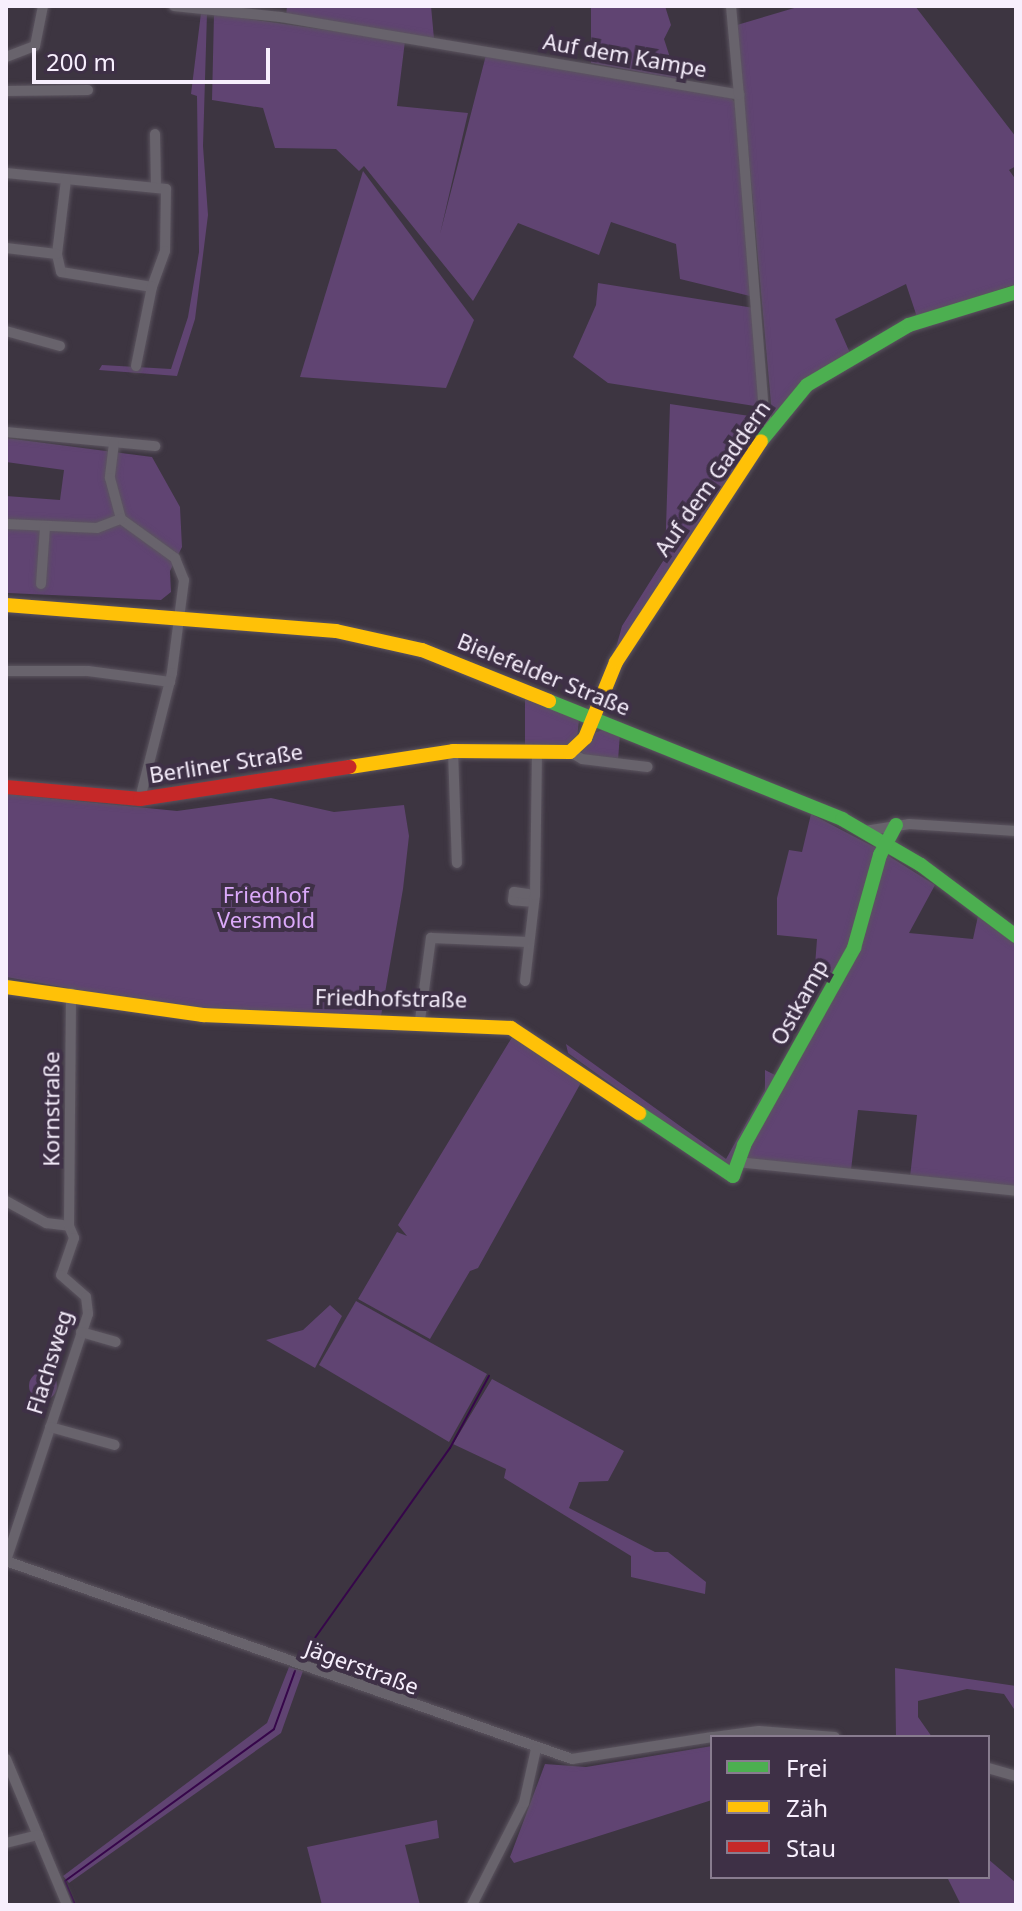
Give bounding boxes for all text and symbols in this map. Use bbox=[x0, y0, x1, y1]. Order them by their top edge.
street label: Auf dem Kampe bbox=[541, 28, 709, 82]
scale bar bbox=[36, 32, 274, 82]
text: 200 m bbox=[46, 45, 116, 78]
street label: Auf dem Gaddern bbox=[649, 395, 775, 561]
street label: Bielefelder Straße bbox=[454, 627, 634, 721]
street label: Berliner Straße bbox=[147, 738, 305, 788]
park label: Friedhof Versmold bbox=[217, 881, 315, 932]
street label: Ostkamp bbox=[765, 955, 833, 1049]
street label: Friedhofstraße bbox=[315, 983, 467, 1013]
street label: Kornstraße bbox=[38, 1051, 64, 1167]
street label: Flachsweg bbox=[21, 1307, 77, 1417]
street label: Jägerstraße bbox=[302, 1634, 422, 1700]
legend bbox=[710, 1735, 990, 1879]
text: Frei bbox=[786, 1751, 828, 1784]
text: Zäh bbox=[786, 1791, 828, 1824]
text: Stau bbox=[786, 1831, 836, 1864]

